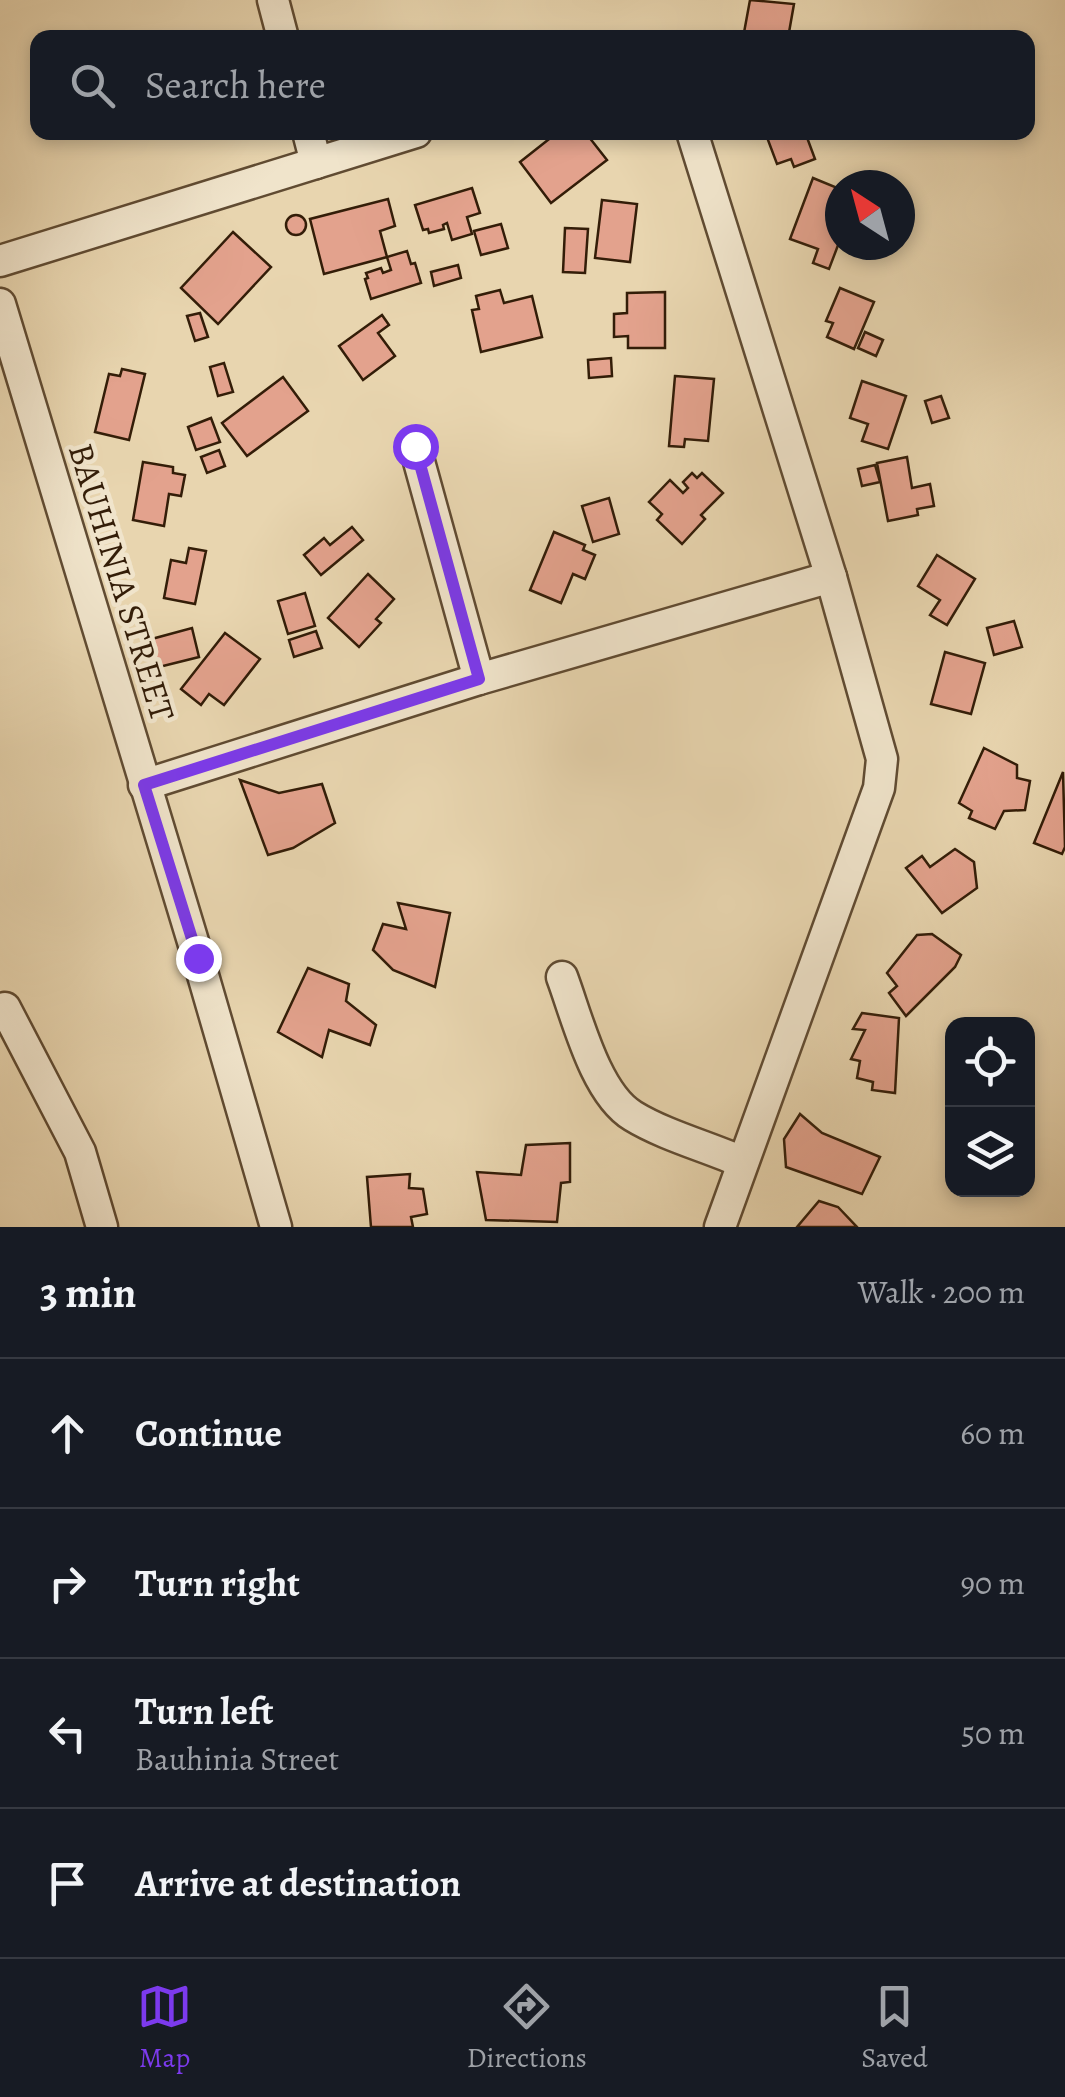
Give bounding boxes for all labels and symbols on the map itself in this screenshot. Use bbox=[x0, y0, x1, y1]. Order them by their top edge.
north arrow bbox=[825, 170, 915, 260]
route start bbox=[393, 424, 439, 470]
street label: BAUHINIA STREET bbox=[57, 437, 187, 727]
route end bbox=[176, 936, 222, 982]

